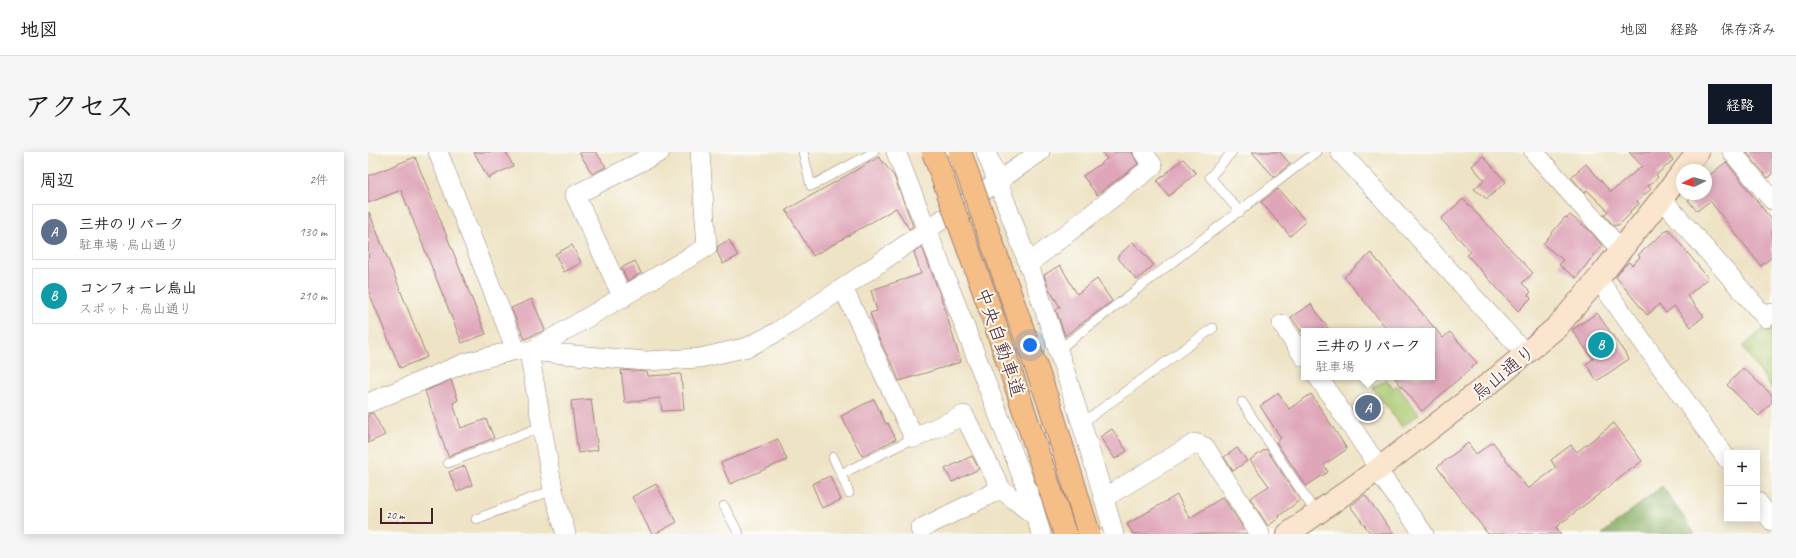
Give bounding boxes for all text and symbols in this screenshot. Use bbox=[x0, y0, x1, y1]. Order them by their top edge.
text: 地図 bbox=[20, 18, 58, 42]
text: 地図 bbox=[1620, 21, 1648, 38]
text: 経路 bbox=[1670, 21, 1698, 38]
text: 保存済み bbox=[1720, 21, 1776, 38]
button: 経路 bbox=[1708, 84, 1772, 124]
text: アクセス bbox=[24, 89, 134, 124]
north arrow bbox=[1676, 164, 1712, 200]
text: 周辺 bbox=[40, 170, 74, 191]
text: 2件 bbox=[309, 172, 328, 188]
text: 三井のリパーク bbox=[79, 215, 184, 234]
text: A bbox=[51, 224, 57, 240]
text: 130 m bbox=[299, 224, 327, 240]
text: 駐車場 · 烏山通り bbox=[79, 237, 179, 253]
text: コンフォーレ烏山 bbox=[79, 279, 197, 298]
street label: 中央自動車道 bbox=[970, 285, 1030, 400]
text: B bbox=[51, 288, 57, 304]
text: 210 m bbox=[299, 288, 327, 304]
text: スポット · 烏山通り bbox=[79, 301, 192, 317]
popup bbox=[1301, 328, 1435, 380]
pin: B bbox=[1588, 330, 1614, 360]
your location bbox=[1020, 335, 1040, 355]
text: 三井のリパーク bbox=[1315, 337, 1421, 356]
street label: 烏山通り bbox=[1467, 340, 1541, 406]
text: 駐車場 bbox=[1315, 359, 1355, 375]
pin: A bbox=[1355, 393, 1381, 423]
map controls bbox=[1724, 450, 1760, 522]
button: + bbox=[1724, 450, 1760, 486]
button: − bbox=[1724, 486, 1760, 522]
scale bar bbox=[380, 506, 433, 525]
text: 20 m bbox=[386, 508, 405, 522]

